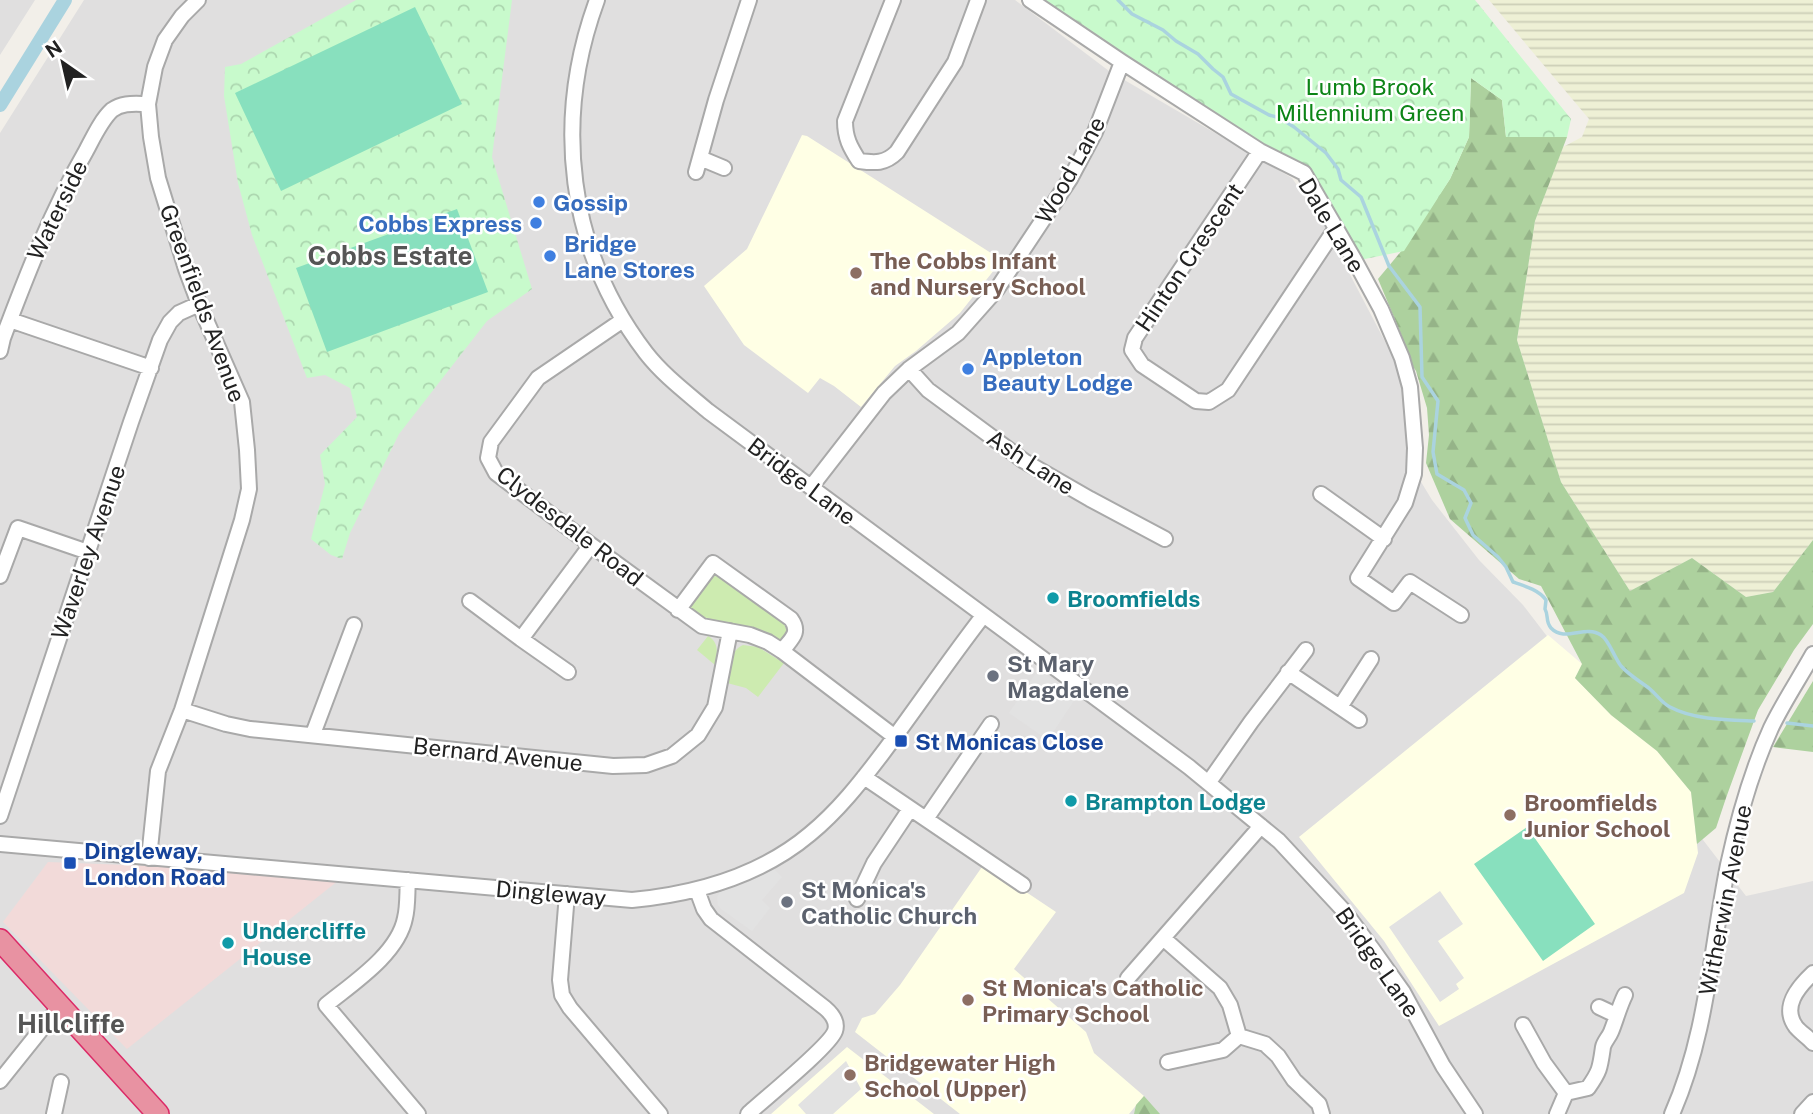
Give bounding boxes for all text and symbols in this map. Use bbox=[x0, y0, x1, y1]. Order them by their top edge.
north arrow bbox=[28, 28, 98, 98]
text: N bbox=[41, 36, 66, 62]
park label: Lumb Brook Millennium Green bbox=[1276, 73, 1464, 126]
street label: Wood Lane bbox=[1030, 112, 1110, 228]
street label: Waterside bbox=[21, 156, 93, 264]
street label: Dale Lane bbox=[1293, 173, 1371, 277]
street label: Hinton Crescent bbox=[1129, 178, 1249, 336]
place label: Gossip bbox=[553, 189, 628, 216]
marker: Gossip bbox=[531, 194, 547, 210]
street label: Greenfields Avenue bbox=[155, 200, 251, 406]
place label: Cobbs Express bbox=[358, 210, 522, 237]
marker: Cobbs Express bbox=[528, 215, 544, 231]
place label: Bridge Lane Stores bbox=[564, 230, 695, 283]
district label: Cobbs Estate bbox=[307, 240, 473, 271]
place label: The Cobbs Infant and Nursery School bbox=[870, 247, 1086, 300]
marker: Bridge Lane Stores bbox=[542, 248, 558, 264]
marker: The Cobbs Infant and Nursery School bbox=[848, 265, 864, 281]
place label: Appleton Beauty Lodge bbox=[982, 343, 1133, 396]
marker: Appleton Beauty Lodge bbox=[960, 361, 976, 377]
street label: Ash Lane bbox=[982, 424, 1080, 500]
street label: Bridge Lane bbox=[743, 432, 861, 530]
street label: Clydesdale Road bbox=[491, 460, 649, 592]
street label: Waverley Avenue bbox=[45, 461, 131, 643]
place label: Broomfields bbox=[1067, 585, 1200, 612]
marker: Broomfields bbox=[1045, 590, 1061, 606]
place label: St Mary Magdalene bbox=[1007, 650, 1129, 703]
marker: St Mary Magdalene bbox=[985, 668, 1001, 684]
place label: St Monicas Close bbox=[915, 728, 1104, 755]
street label: Bernard Avenue bbox=[412, 732, 584, 776]
marker: St Monicas Close bbox=[893, 733, 909, 749]
place label: Brampton Lodge bbox=[1085, 788, 1266, 815]
place label: Broomfields Junior School bbox=[1524, 789, 1671, 842]
marker: Brampton Lodge bbox=[1063, 793, 1079, 809]
street label: Witherwin Avenue bbox=[1693, 802, 1757, 998]
marker: Broomfields Junior School bbox=[1502, 807, 1518, 823]
place label: Dingleway, London Road bbox=[84, 837, 226, 890]
marker: Dingleway, London Road bbox=[62, 855, 78, 871]
street label: Dingleway bbox=[495, 875, 607, 911]
place label: St Monica's Catholic Church bbox=[801, 876, 977, 929]
marker: St Monica's Catholic Church bbox=[779, 894, 795, 910]
street label: Bridge Lane bbox=[1330, 902, 1426, 1022]
place label: Undercliffe House bbox=[242, 917, 366, 970]
marker: Undercliffe House bbox=[220, 935, 236, 951]
place label: St Monica's Catholic Primary School bbox=[982, 974, 1204, 1027]
marker: St Monica's Catholic Primary School bbox=[960, 992, 976, 1008]
district label: Hillcliffe bbox=[17, 1008, 125, 1039]
place label: Bridgewater High School (Upper) bbox=[864, 1049, 1056, 1102]
marker: Bridgewater High School (Upper) bbox=[842, 1067, 858, 1083]

